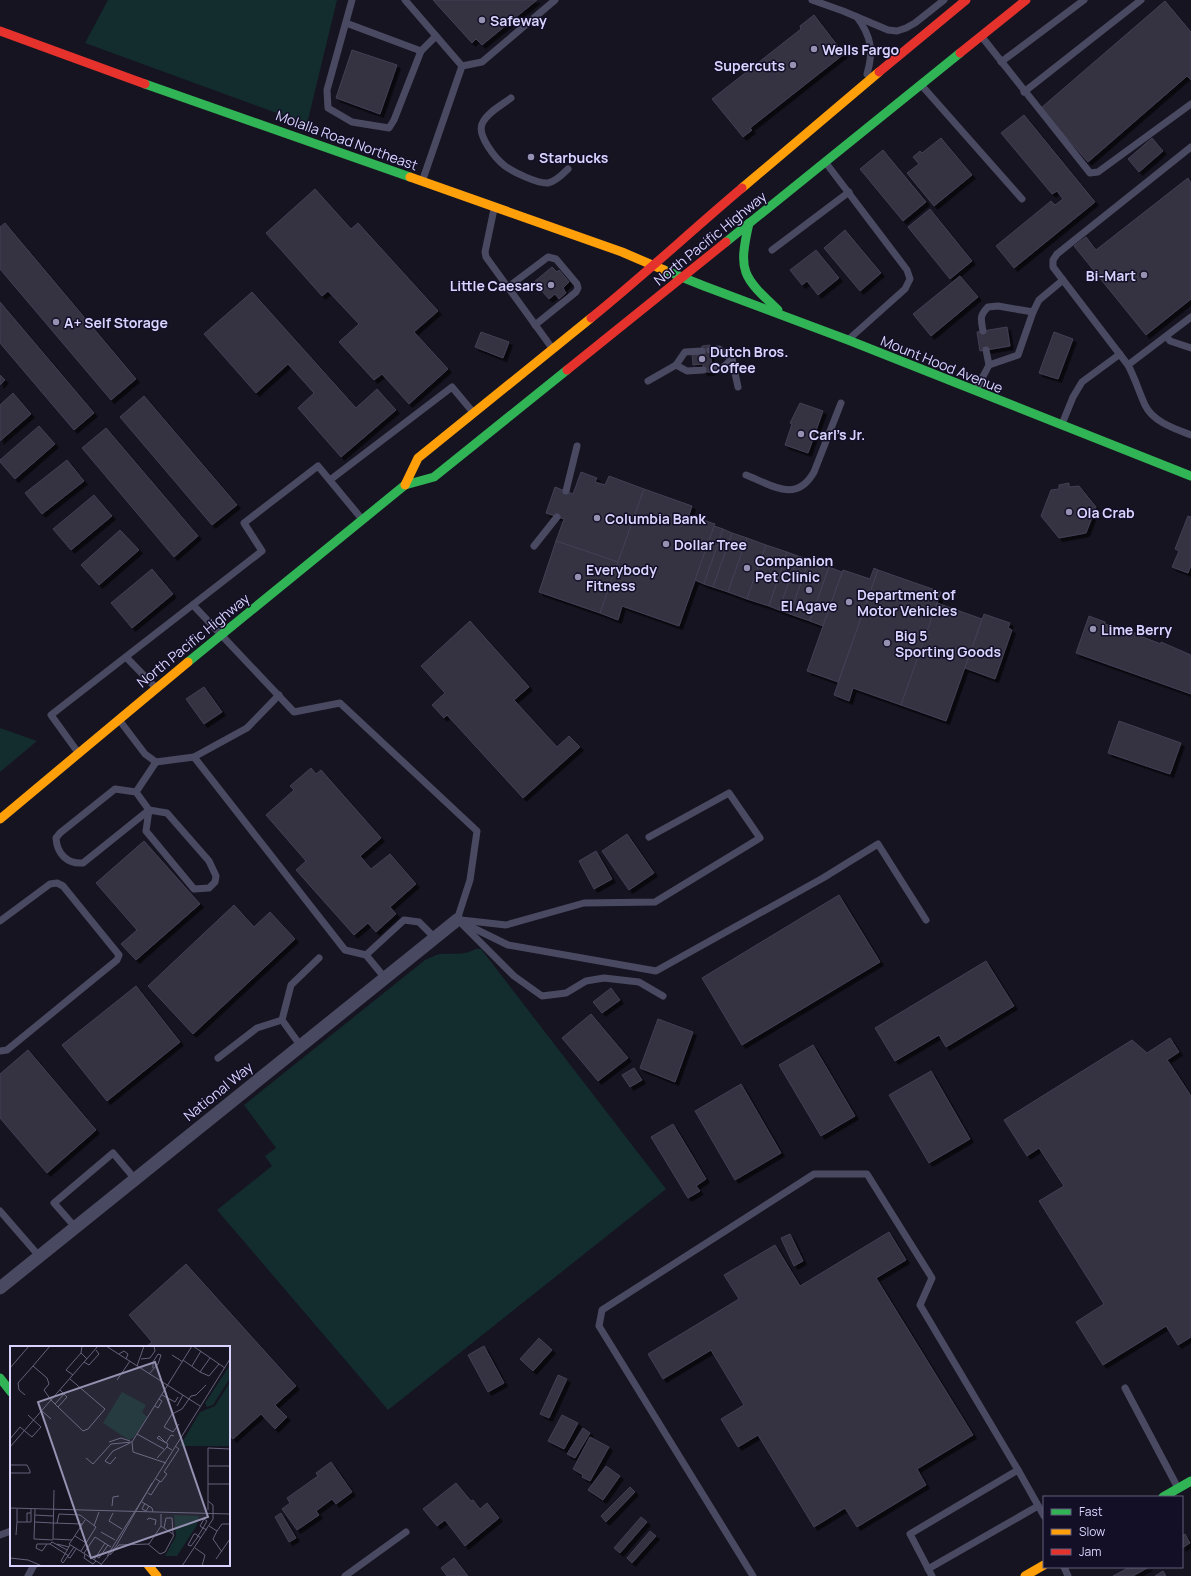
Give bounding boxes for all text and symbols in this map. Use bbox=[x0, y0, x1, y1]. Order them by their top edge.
place label: Safeway bbox=[490, 11, 547, 30]
marker: Safeway bbox=[477, 15, 487, 25]
place label: Wells Fargo bbox=[822, 40, 900, 59]
marker: Wells Fargo bbox=[809, 44, 819, 54]
place label: Supercuts bbox=[714, 56, 785, 75]
marker: Supercuts bbox=[788, 60, 798, 70]
street label: Molalla Road Northeast bbox=[273, 105, 421, 175]
place label: Starbucks bbox=[539, 148, 609, 167]
marker: Starbucks bbox=[526, 152, 536, 162]
street label: North Pacific Highway bbox=[650, 186, 771, 289]
place label: Bi-Mart bbox=[1086, 266, 1136, 285]
marker: Bi-Mart bbox=[1139, 270, 1149, 280]
place label: Little Caesars bbox=[450, 276, 543, 295]
marker: Little Caesars bbox=[546, 280, 556, 290]
place label: A+ Self Storage bbox=[64, 313, 168, 332]
marker: A+ Self Storage bbox=[51, 317, 61, 327]
street label: Mount Hood Avenue bbox=[878, 331, 1006, 397]
place label: Dutch Bros. Coffee bbox=[710, 342, 788, 377]
marker: Dutch Bros. Coffee bbox=[697, 354, 707, 364]
place label: Carl's Jr. bbox=[809, 425, 865, 444]
marker: Carl's Jr. bbox=[796, 429, 806, 439]
place label: Ola Crab bbox=[1077, 503, 1135, 522]
marker: Ola Crab bbox=[1064, 507, 1074, 517]
place label: Columbia Bank bbox=[605, 509, 706, 528]
marker: Columbia Bank bbox=[592, 513, 602, 523]
place label: Dollar Tree bbox=[674, 535, 747, 554]
marker: Dollar Tree bbox=[661, 539, 671, 549]
place label: Companion Pet Clinic bbox=[755, 551, 833, 586]
place label: Everybody Fitness bbox=[586, 560, 657, 595]
marker: Companion Pet Clinic bbox=[742, 563, 752, 573]
marker: Everybody Fitness bbox=[573, 572, 583, 582]
marker: El Agave bbox=[804, 585, 814, 595]
place label: Department of Motor Vehicles bbox=[857, 585, 958, 620]
street label: North Pacific Highway bbox=[133, 588, 254, 691]
place label: El Agave bbox=[781, 596, 837, 615]
marker: Department of Motor Vehicles bbox=[844, 597, 854, 607]
place label: Lime Berry bbox=[1101, 620, 1172, 639]
marker: Lime Berry bbox=[1088, 624, 1098, 634]
place label: Big 5 Sporting Goods bbox=[895, 626, 1001, 661]
marker: Big 5 Sporting Goods bbox=[882, 638, 892, 648]
street label: National Way bbox=[179, 1057, 257, 1125]
inset map bbox=[10, 1346, 230, 1566]
legend bbox=[1043, 1496, 1183, 1568]
text: Fast bbox=[1079, 1503, 1103, 1520]
text: Slow bbox=[1079, 1523, 1105, 1540]
text: Jam bbox=[1079, 1543, 1101, 1560]

